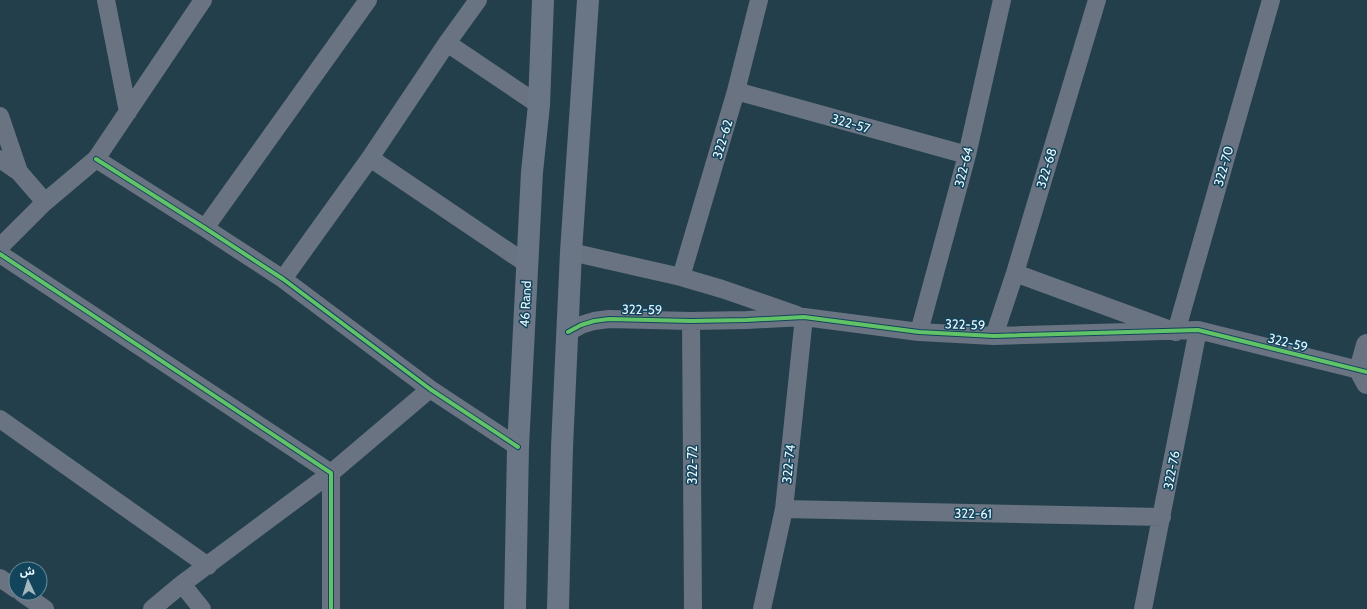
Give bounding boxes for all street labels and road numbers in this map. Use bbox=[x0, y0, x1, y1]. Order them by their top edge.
street label: 322-57 bbox=[830, 110, 873, 136]
street label: 322-62 bbox=[708, 117, 736, 161]
street label: 322-70 bbox=[1210, 144, 1236, 188]
street label: 322-64 bbox=[950, 145, 976, 189]
street label: 322-68 bbox=[1032, 146, 1060, 190]
street label: 46 Rand bbox=[516, 280, 534, 328]
street label: 322-59 bbox=[622, 301, 662, 317]
street label: 322-59 bbox=[945, 315, 985, 333]
street label: 322-59 bbox=[1266, 329, 1310, 355]
street label: 322-74 bbox=[778, 443, 798, 484]
street label: 322-72 bbox=[684, 445, 700, 485]
street label: 322-76 bbox=[1159, 449, 1183, 491]
street label: 322-61 bbox=[954, 505, 992, 521]

